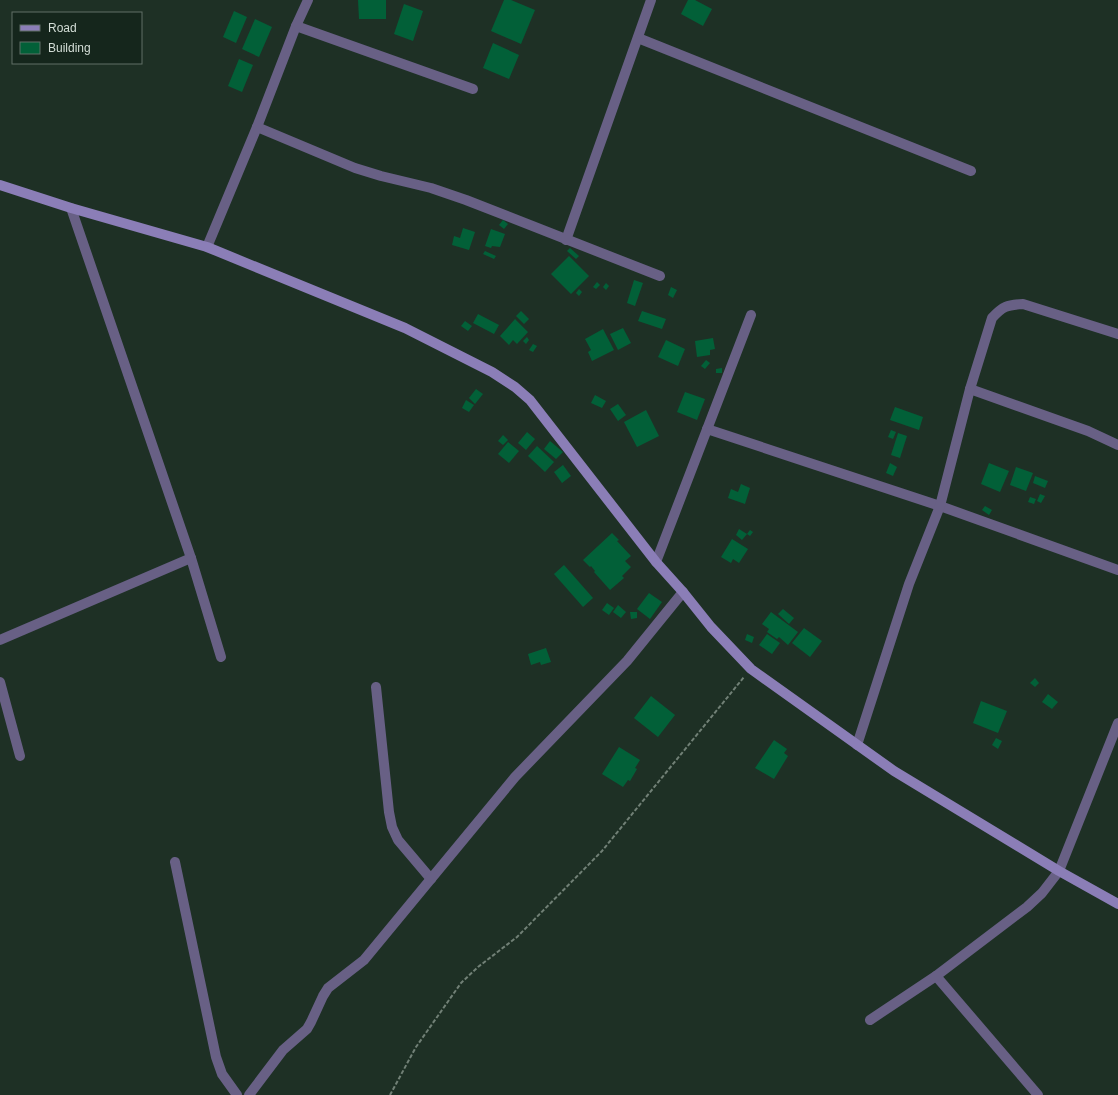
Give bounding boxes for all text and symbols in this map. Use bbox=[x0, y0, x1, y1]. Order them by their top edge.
legend bbox=[12, 12, 142, 64]
text: Road bbox=[48, 21, 77, 35]
text: Building bbox=[48, 41, 91, 55]

